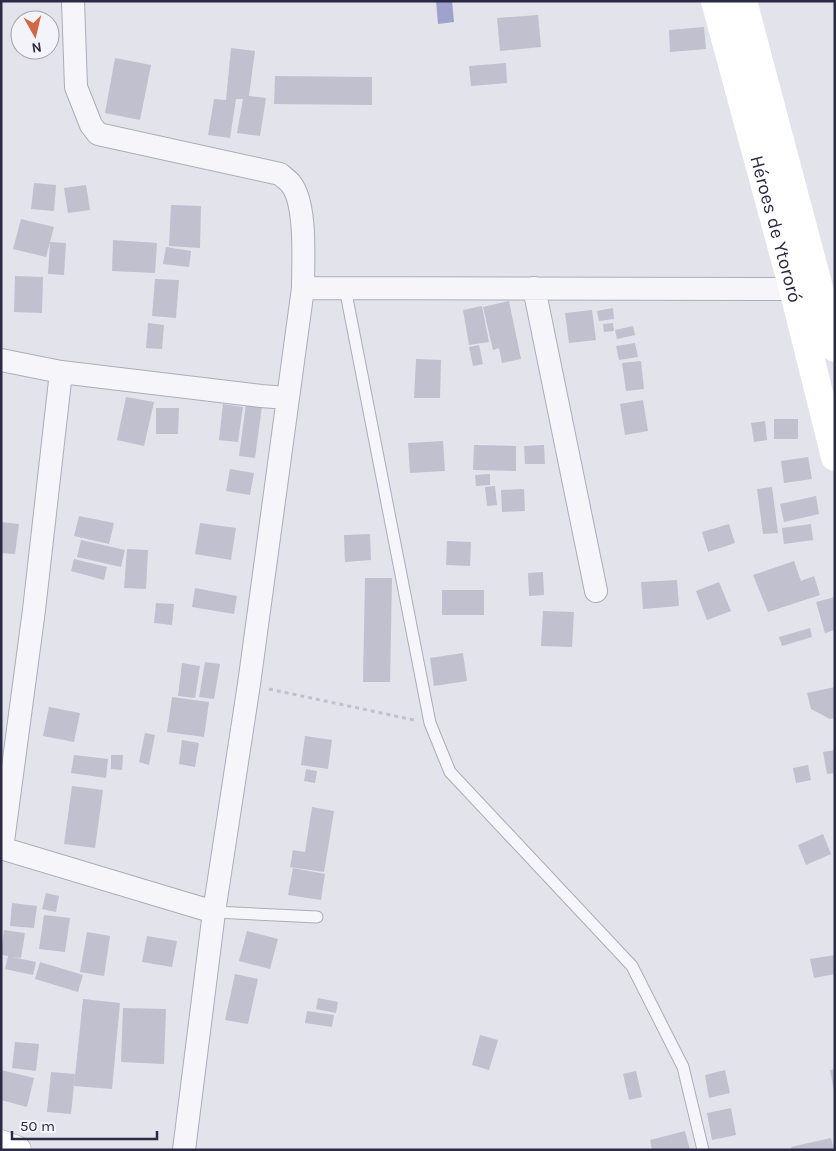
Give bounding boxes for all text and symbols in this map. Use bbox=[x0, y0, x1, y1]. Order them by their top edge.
north arrow bbox=[10, 10, 60, 60]
text: N bbox=[31, 38, 43, 56]
street label: Héroes de Ytororó bbox=[745, 153, 806, 305]
scale bar bbox=[12, 1108, 158, 1140]
text: 50 m bbox=[20, 1117, 55, 1135]

